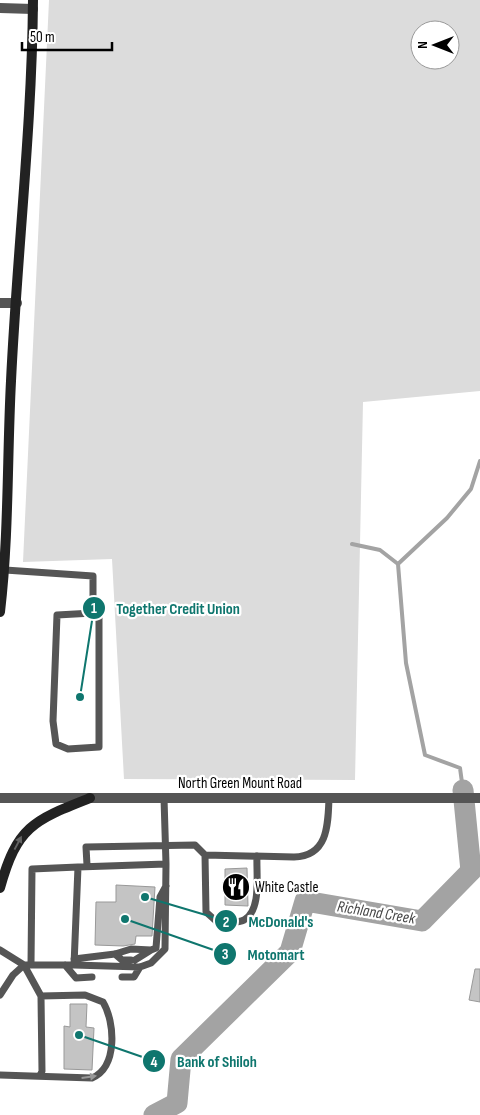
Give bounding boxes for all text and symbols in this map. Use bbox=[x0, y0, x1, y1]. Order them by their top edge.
scale bar bbox=[22, 20, 112, 52]
north arrow bbox=[410, 20, 460, 70]
text: 50 m bbox=[30, 28, 55, 47]
text: N bbox=[414, 41, 431, 49]
callout: Together Credit Union bbox=[81, 593, 250, 624]
text: 1 bbox=[91, 599, 97, 618]
text: Together Credit Union bbox=[116, 600, 240, 619]
street label: North Green Mount Road bbox=[178, 774, 302, 793]
one-way arrow bbox=[14, 836, 22, 850]
restaurant icon: White Castle bbox=[221, 872, 251, 902]
place label: White Castle bbox=[255, 878, 318, 897]
water label: Richland Creek bbox=[336, 897, 417, 929]
callout: McDonald's bbox=[213, 906, 323, 937]
text: 2 bbox=[223, 913, 229, 932]
text: McDonald's bbox=[248, 913, 314, 932]
callout: Motomart bbox=[213, 938, 315, 969]
text: 3 bbox=[222, 945, 229, 964]
text: Motomart bbox=[248, 946, 304, 965]
callout: Bank of Shiloh bbox=[142, 1046, 267, 1077]
text: 4 bbox=[151, 1053, 158, 1072]
text: Bank of Shiloh bbox=[177, 1053, 257, 1072]
one-way arrow bbox=[81, 1073, 97, 1081]

